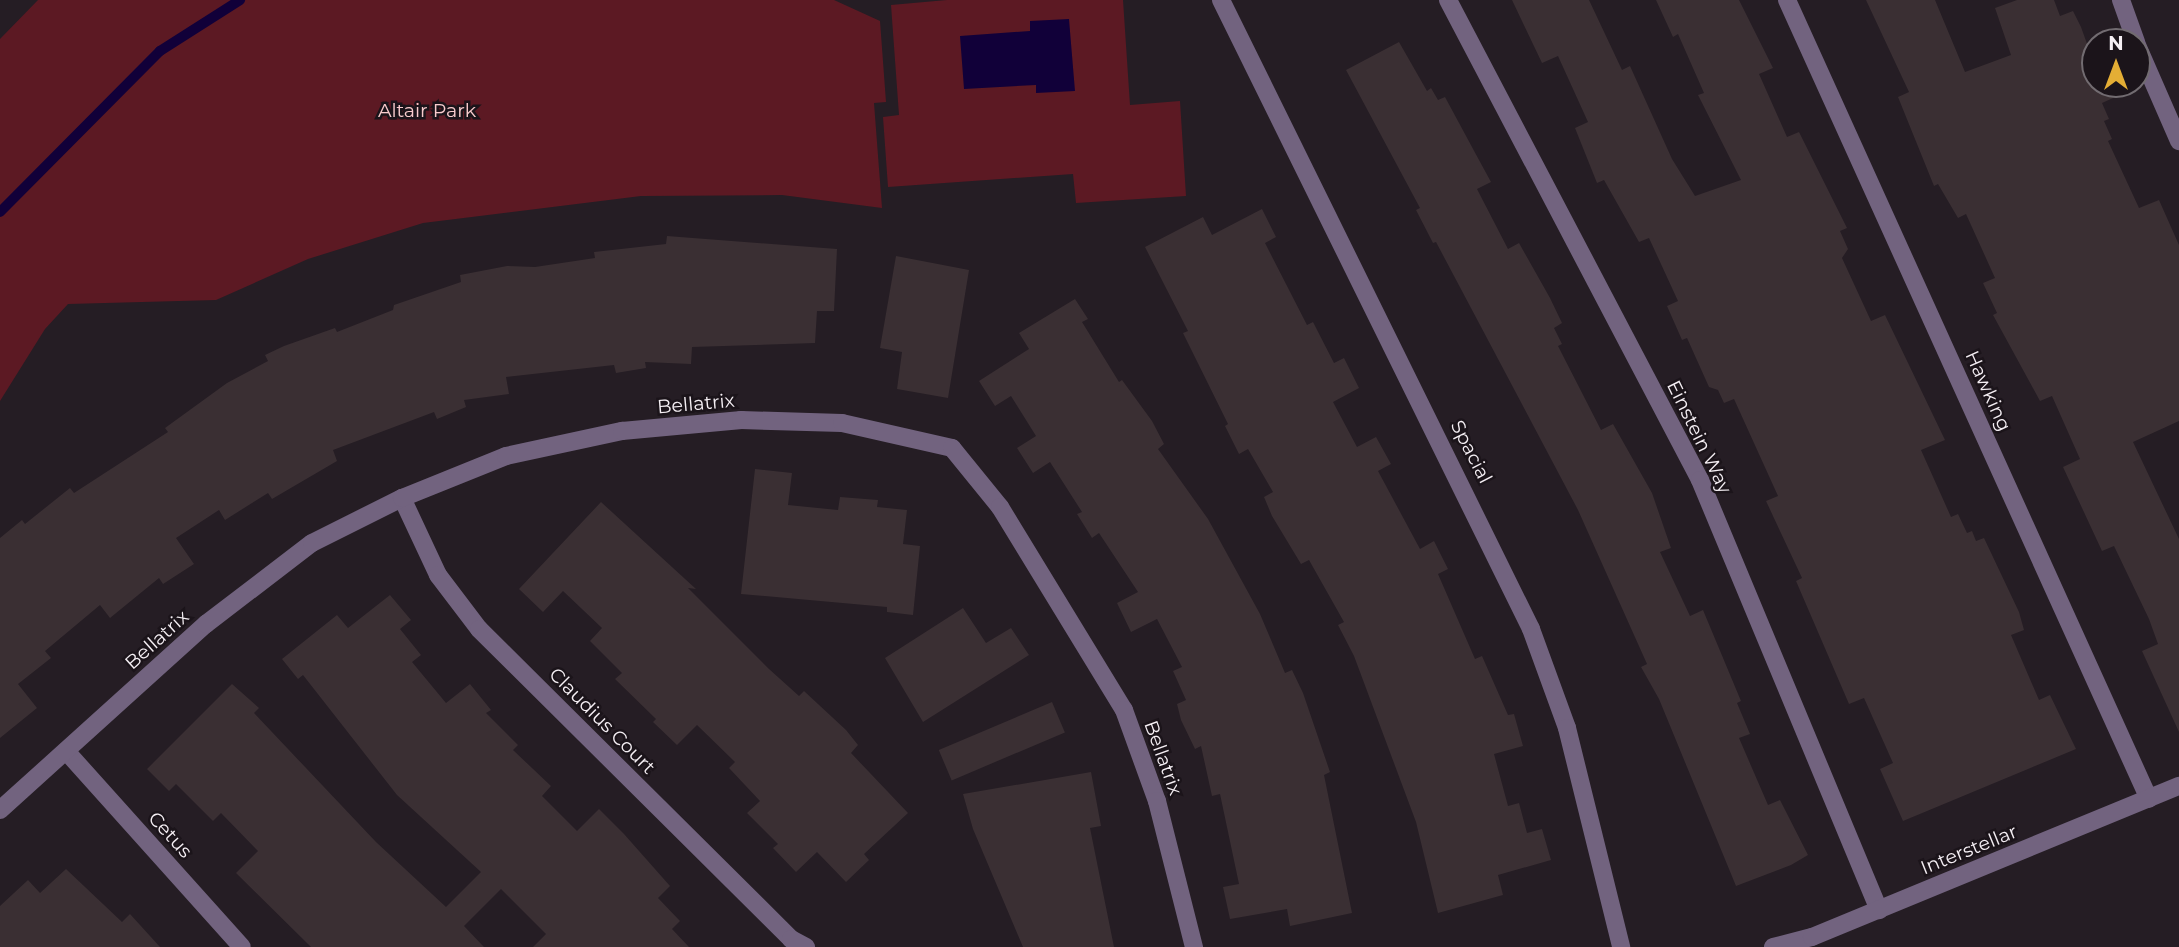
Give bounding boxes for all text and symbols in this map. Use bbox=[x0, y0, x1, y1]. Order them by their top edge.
north arrow bbox=[2081, 28, 2151, 98]
text: N bbox=[2108, 32, 2124, 55]
park label: Altair Park bbox=[378, 100, 476, 122]
street label: Hawking bbox=[1960, 347, 2016, 435]
street label: Einstein Way bbox=[1662, 377, 1736, 497]
street label: Bellatrix bbox=[656, 389, 736, 419]
street label: Spacial bbox=[1445, 417, 1497, 487]
street label: Bellatrix bbox=[121, 606, 193, 674]
street label: Claudius Court bbox=[544, 663, 660, 779]
street label: Bellatrix bbox=[1139, 718, 1187, 798]
street label: Cetus bbox=[143, 807, 197, 863]
street label: Interstellar bbox=[1917, 820, 2021, 880]

